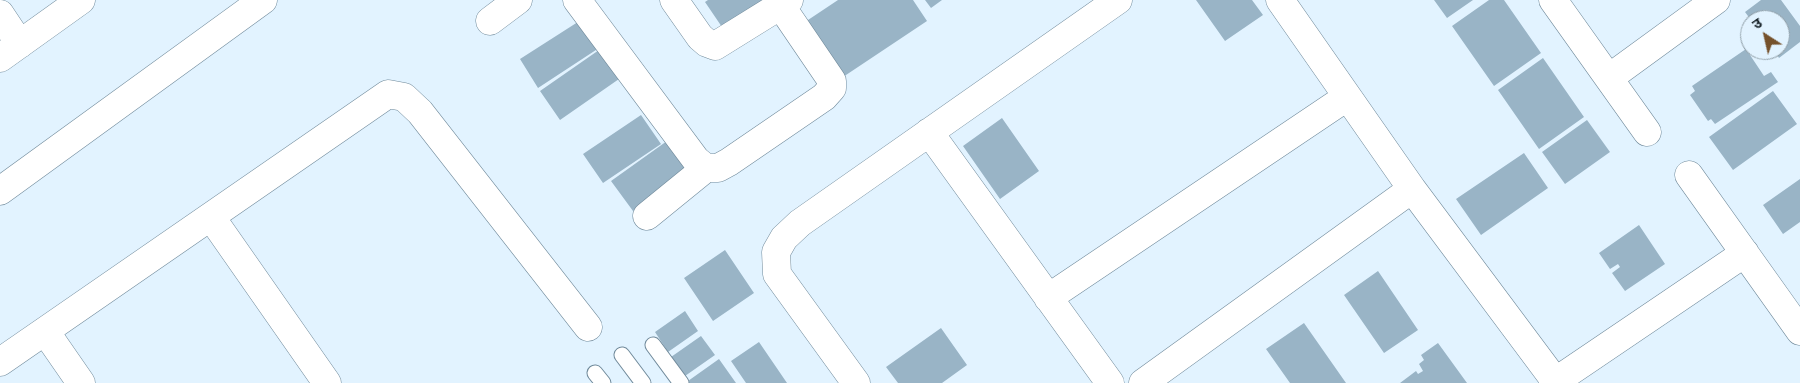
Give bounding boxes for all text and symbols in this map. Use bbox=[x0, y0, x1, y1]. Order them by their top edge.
north arrow bbox=[1740, 10, 1790, 60]
text: उ bbox=[1748, 13, 1766, 34]

